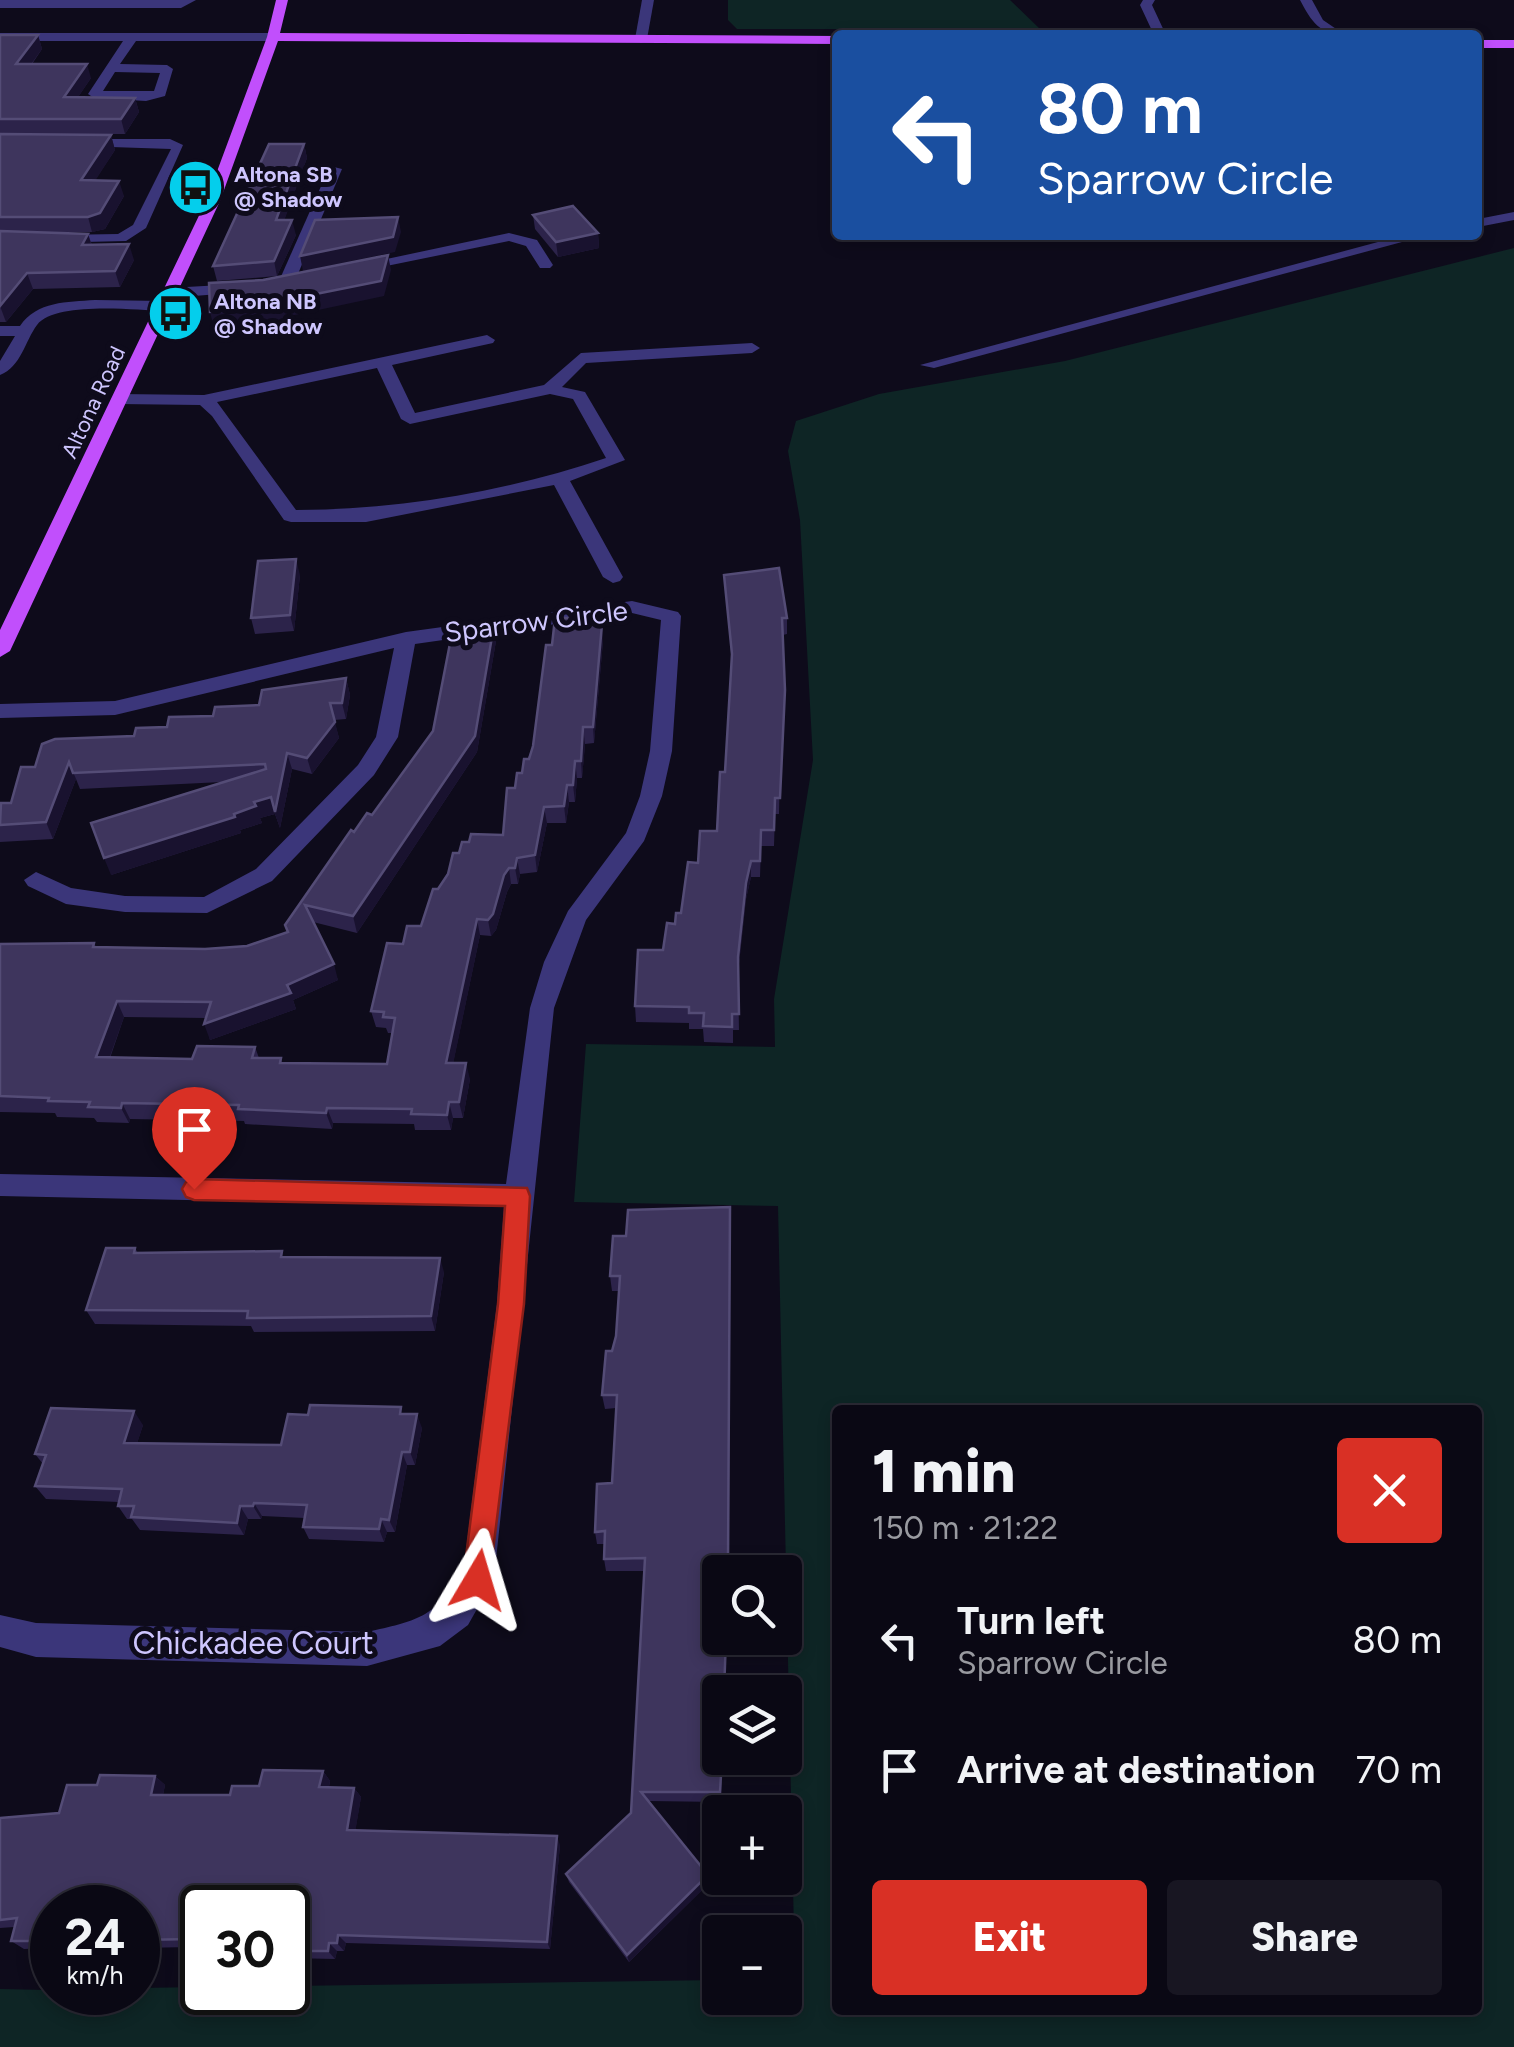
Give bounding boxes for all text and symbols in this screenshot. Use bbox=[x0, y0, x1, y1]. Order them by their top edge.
text: 80 m bbox=[1037, 66, 1203, 151]
icon: left bbox=[872, 70, 1002, 200]
text: Sparrow Circle bbox=[1037, 151, 1333, 205]
bus stop icon: Altona SB @ Shadow bbox=[165, 157, 225, 217]
place label: Altona SB @ Shadow bbox=[234, 161, 343, 213]
bus stop icon: Altona NB @ Shadow bbox=[145, 284, 205, 344]
place label: Altona NB @ Shadow bbox=[214, 288, 323, 340]
street label: Altona Road bbox=[56, 342, 131, 462]
street label: Sparrow Circle bbox=[442, 593, 630, 649]
pin bbox=[152, 1087, 237, 1190]
icon: arrive bbox=[167, 1102, 222, 1157]
text: 1 min bbox=[872, 1435, 1015, 1507]
button: close bbox=[1337, 1438, 1442, 1543]
text: 150 m · 21:22 bbox=[872, 1509, 1058, 1547]
position arrow bbox=[426, 1528, 530, 1632]
map controls bbox=[702, 1555, 802, 2015]
button: search bbox=[702, 1555, 802, 1655]
text: Turn left bbox=[957, 1598, 1105, 1644]
icon: left bbox=[872, 1613, 927, 1668]
text: 80 m bbox=[1353, 1617, 1442, 1663]
street label: Chickadee Court bbox=[132, 1624, 374, 1662]
text: Sparrow Circle bbox=[957, 1644, 1168, 1682]
button: layers bbox=[702, 1675, 802, 1775]
icon: arrive bbox=[872, 1743, 927, 1798]
text: Arrive at destination bbox=[957, 1747, 1315, 1793]
text: 70 m bbox=[1356, 1747, 1442, 1793]
button: + bbox=[702, 1795, 802, 1895]
button: Exit bbox=[872, 1880, 1147, 1995]
button: Share bbox=[1167, 1880, 1442, 1995]
speed limit sign: 30 bbox=[180, 1885, 310, 2015]
text: 24 bbox=[65, 1907, 125, 1968]
button: − bbox=[702, 1915, 802, 2015]
text: km/h bbox=[66, 1960, 124, 1990]

